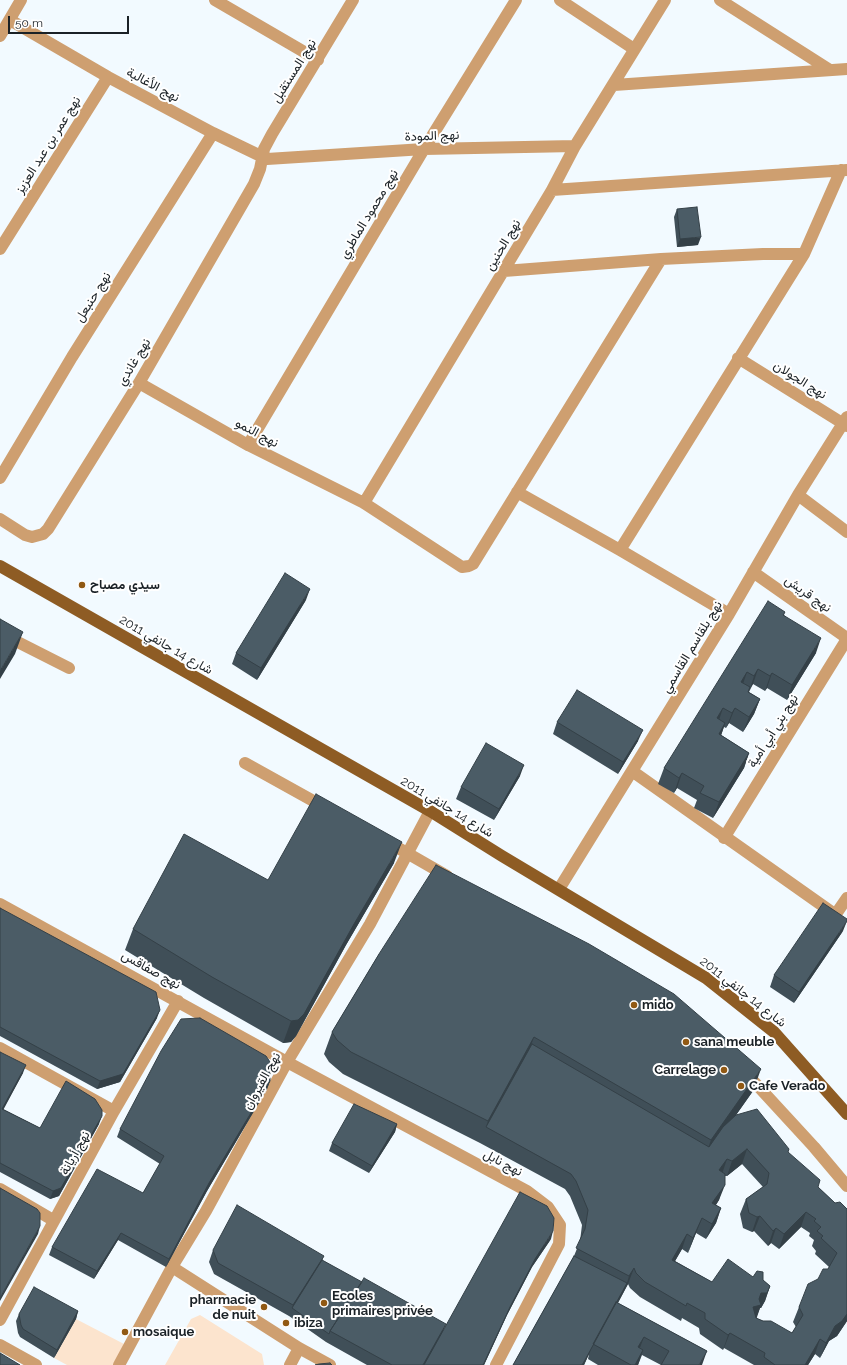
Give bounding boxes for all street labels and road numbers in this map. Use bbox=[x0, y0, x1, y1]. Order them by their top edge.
street label: نهج المستقبل bbox=[268, 36, 320, 106]
street label: نهج الأغالبة bbox=[124, 64, 182, 106]
street label: نهج عمر بن عبد العزيز bbox=[12, 93, 84, 197]
street label: نهج المودة bbox=[404, 127, 460, 145]
street label: نهج محمود الماطري bbox=[336, 167, 402, 261]
street label: نهج الحنين bbox=[482, 217, 524, 273]
street label: نهج حنبعل bbox=[71, 269, 115, 325]
street label: نهج غاندي bbox=[114, 336, 154, 388]
street label: نهج الجولان bbox=[770, 357, 830, 403]
street label: نهج النمو bbox=[233, 415, 281, 451]
street label: نهج قريش bbox=[782, 572, 834, 616]
street label: نهج بلقاسم القاسمي bbox=[658, 598, 726, 696]
street label: شارع 14 جانفي 2011 bbox=[116, 612, 216, 678]
street label: نهج بني أبي أمية bbox=[744, 691, 802, 771]
street label: شارع 14 جانفي 2011 bbox=[398, 773, 496, 841]
street label: نهج صفاقس bbox=[119, 947, 183, 993]
street label: شارع 14 جانفي 2011 bbox=[697, 953, 789, 1031]
street label: نهج القيروان bbox=[240, 1050, 284, 1112]
street label: نهج أريانة bbox=[57, 1128, 93, 1178]
street label: نهج نابل bbox=[481, 1146, 525, 1180]

